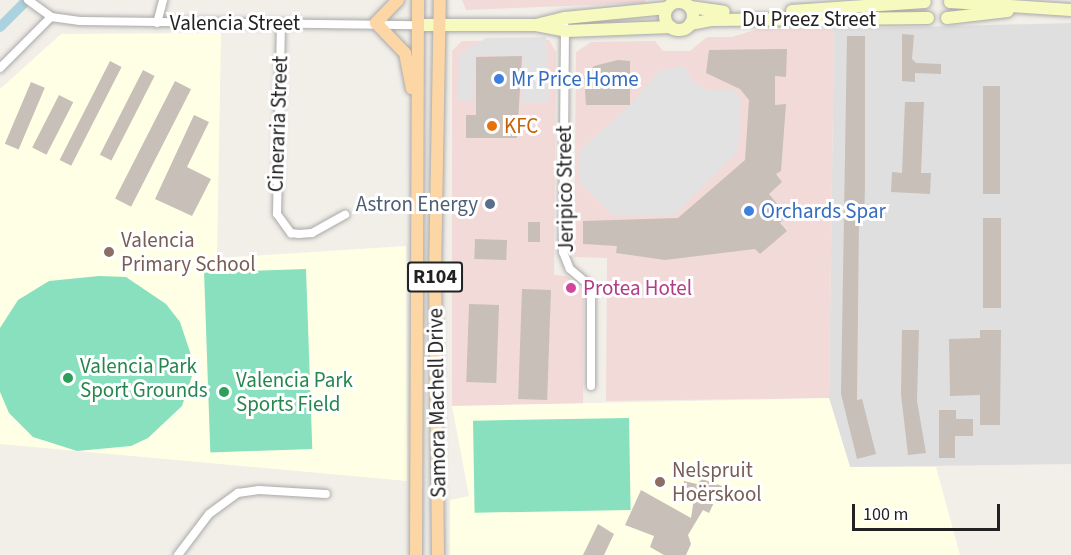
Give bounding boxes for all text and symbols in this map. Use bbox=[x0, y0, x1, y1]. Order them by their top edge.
street label: Du Preez Street bbox=[742, 6, 876, 32]
street label: Valencia Street bbox=[170, 10, 300, 36]
street label: Cineraria Street bbox=[263, 55, 293, 193]
place label: Mr Price Home bbox=[511, 66, 639, 92]
marker: Mr Price Home bbox=[492, 72, 506, 86]
place label: KFC bbox=[504, 113, 538, 139]
marker: KFC bbox=[485, 119, 499, 133]
street label: Jeripico Street bbox=[551, 125, 579, 253]
place label: Astron Energy bbox=[356, 191, 478, 217]
marker: Astron Energy bbox=[483, 197, 497, 211]
place label: Orchards Spar bbox=[761, 198, 886, 224]
marker: Orchards Spar bbox=[742, 204, 756, 218]
place label: Valencia Primary School bbox=[121, 227, 255, 277]
marker: Valencia Primary School bbox=[102, 245, 116, 259]
road number: R104 bbox=[406, 260, 464, 294]
place label: Protea Hotel bbox=[583, 275, 692, 301]
marker: Protea Hotel bbox=[564, 281, 578, 295]
street label: Samora Machell Drive bbox=[423, 308, 451, 498]
place label: Valencia Park Sport Grounds bbox=[80, 353, 208, 403]
place label: Valencia Park Sports Field bbox=[236, 367, 353, 417]
marker: Valencia Park Sport Grounds bbox=[61, 371, 75, 385]
marker: Valencia Park Sports Field bbox=[217, 385, 231, 399]
place label: Nelspruit Hoërskool bbox=[672, 457, 762, 507]
marker: Nelspruit Hoërskool bbox=[653, 475, 667, 489]
scale bar bbox=[855, 492, 1004, 530]
text: 100 m bbox=[863, 502, 908, 527]

